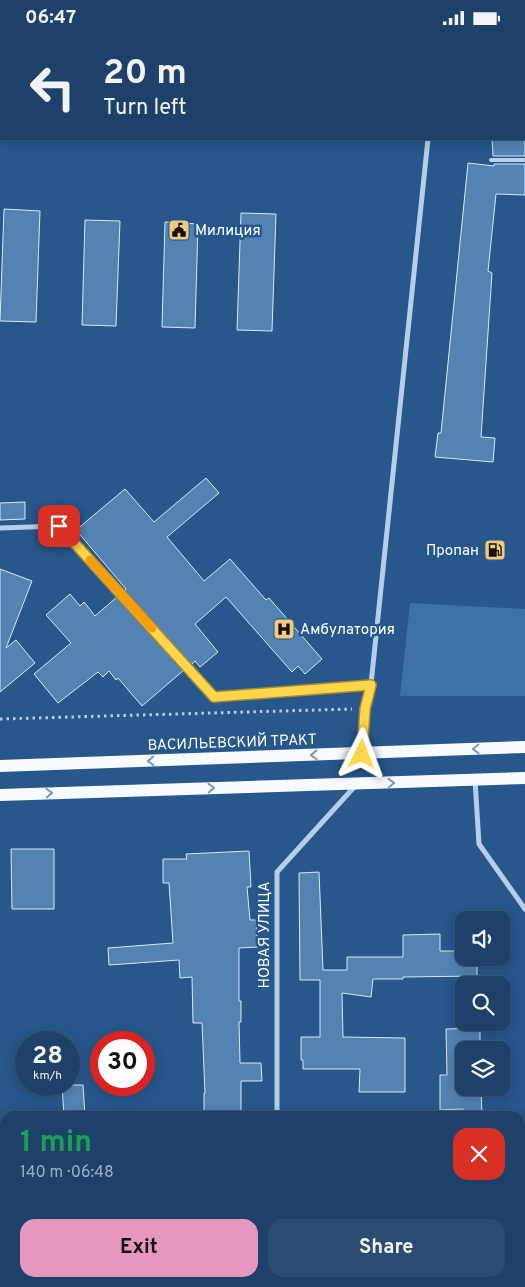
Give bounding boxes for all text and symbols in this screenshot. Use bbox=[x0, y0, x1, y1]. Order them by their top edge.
text: 06:47 bbox=[25, 6, 76, 30]
text: 20 m bbox=[103, 52, 187, 96]
icon: left bbox=[20, 55, 85, 120]
text: Turn left bbox=[103, 95, 186, 122]
public building icon: Милиция bbox=[167, 218, 191, 242]
place label: Милиция bbox=[195, 222, 261, 241]
pin bbox=[38, 505, 80, 547]
icon: arrive bbox=[45, 512, 73, 540]
fuel station icon: Пропан bbox=[483, 538, 507, 562]
place label: Пропан bbox=[426, 542, 479, 561]
hospital icon: Амбулатория bbox=[272, 617, 296, 641]
place label: Амбулатория bbox=[300, 621, 395, 640]
position arrow bbox=[335, 727, 387, 779]
street label: ВАСИЛЬЕВСКИЙ ТРАКТ bbox=[147, 729, 317, 756]
one-way arrow bbox=[472, 743, 480, 754]
one-way arrow bbox=[309, 750, 317, 761]
one-way arrow bbox=[147, 756, 155, 766]
one-way arrow bbox=[387, 777, 395, 788]
one-way arrow bbox=[207, 783, 215, 794]
one-way arrow bbox=[45, 788, 53, 799]
street label: НОВАЯ УЛИЦА bbox=[256, 882, 275, 989]
map controls bbox=[455, 911, 510, 1096]
button: sound bbox=[455, 911, 510, 966]
button: search bbox=[455, 976, 510, 1031]
speed limit sign: 30 bbox=[90, 1031, 155, 1096]
text: 28 bbox=[32, 1041, 63, 1073]
button: layers bbox=[455, 1041, 510, 1096]
text: km/h bbox=[33, 1068, 62, 1084]
text: 1 min bbox=[20, 1125, 92, 1162]
button: close bbox=[453, 1128, 505, 1180]
text: 140 m · 06:48 bbox=[20, 1163, 114, 1183]
button: Exit bbox=[20, 1219, 258, 1277]
button: Share bbox=[268, 1219, 505, 1277]

